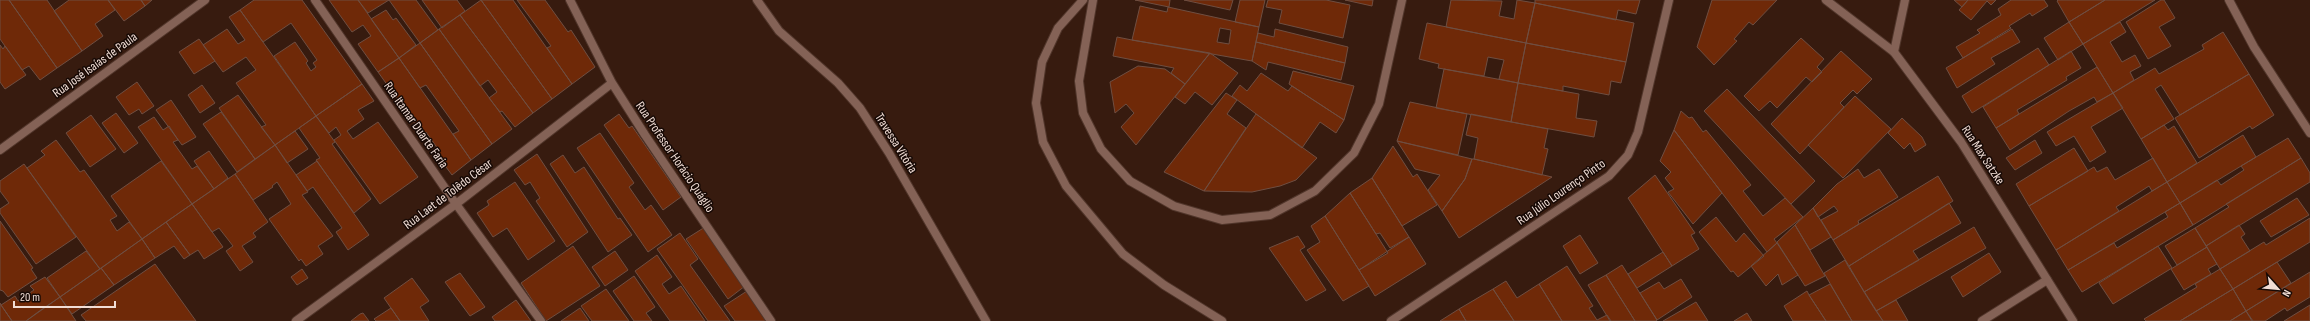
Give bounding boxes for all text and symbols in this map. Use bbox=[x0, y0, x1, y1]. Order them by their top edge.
street label: Rua José Isaías de Paula bbox=[50, 29, 140, 101]
street label: Rua Itamar Duarte Faria bbox=[380, 79, 452, 171]
street label: Rua Professor Horácio Quáglio bbox=[632, 99, 718, 215]
street label: Travessa Vitória bbox=[871, 110, 921, 176]
street label: Rua Max Satzke bbox=[1958, 122, 2008, 188]
street label: Rua Laet de Tolêdo César bbox=[400, 155, 496, 233]
street label: Rua Júlio Lourenço Pinto bbox=[1514, 155, 1608, 229]
north arrow bbox=[2258, 269, 2298, 309]
scale bar bbox=[14, 283, 115, 309]
text: N bbox=[2279, 288, 2294, 299]
text: 20 m bbox=[20, 290, 40, 305]

